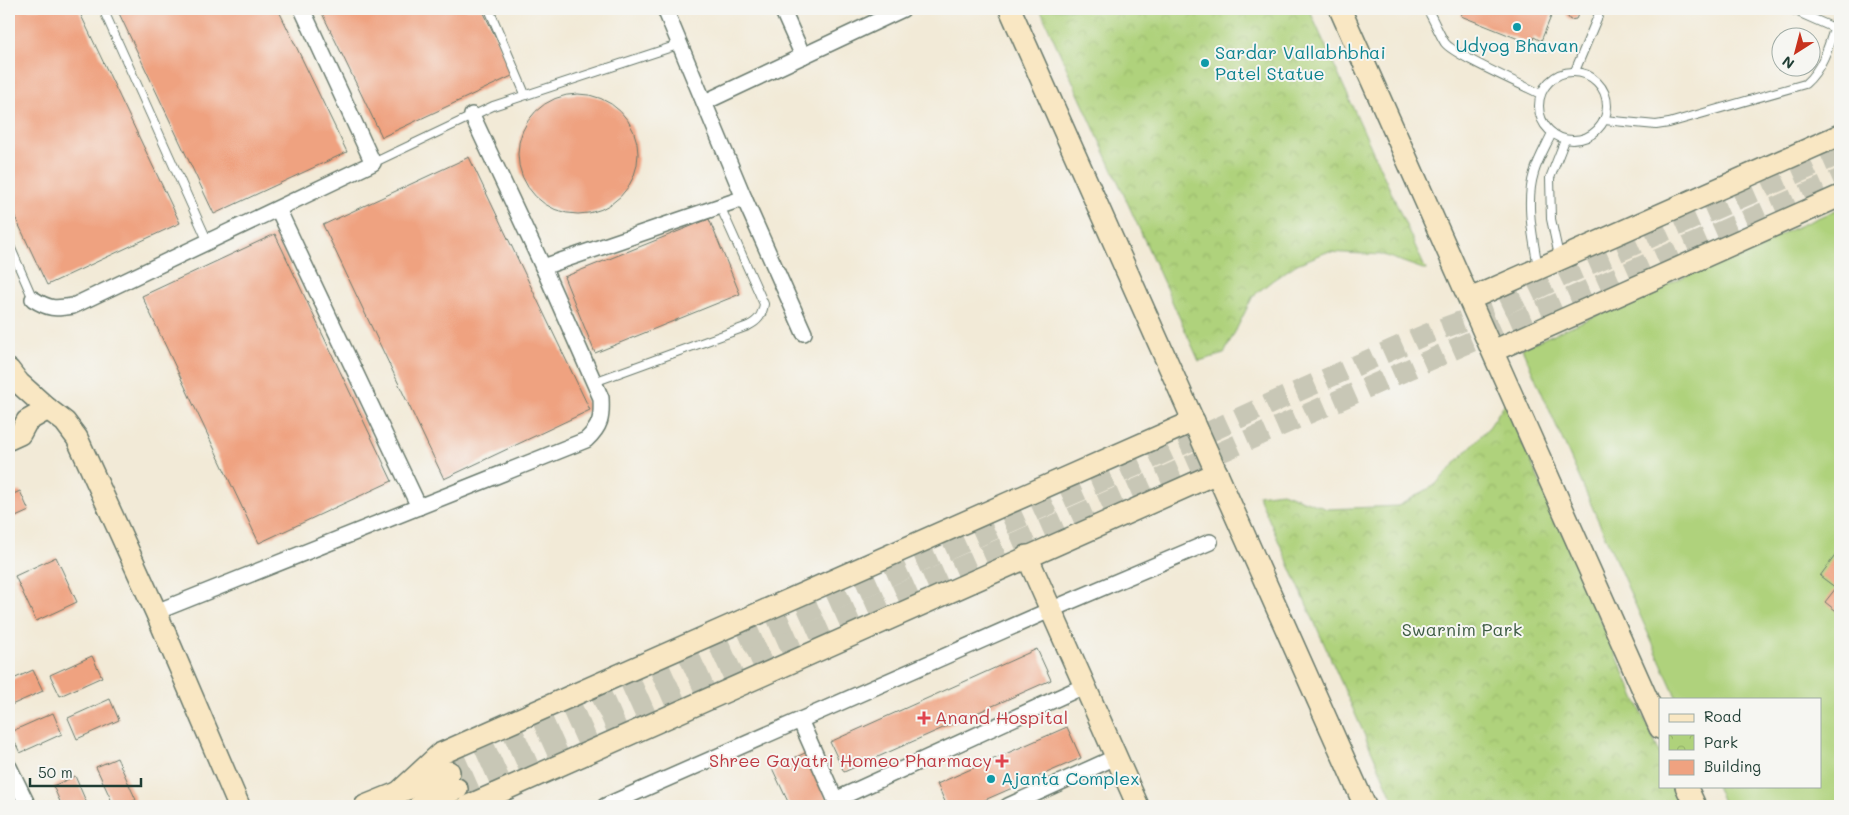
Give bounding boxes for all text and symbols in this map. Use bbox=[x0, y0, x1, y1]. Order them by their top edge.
marker: Udyog Bhavan bbox=[1511, 21, 1523, 33]
north arrow bbox=[1772, 28, 1822, 78]
place label: Udyog Bhavan bbox=[1456, 33, 1578, 57]
place label: Sardar Vallabhbhai Patel Statue bbox=[1215, 40, 1386, 85]
text: N bbox=[1778, 52, 1798, 74]
marker: Sardar Vallabhbhai Patel Statue bbox=[1199, 57, 1211, 69]
park label: Swarnim Park bbox=[1402, 617, 1522, 641]
legend bbox=[1659, 698, 1822, 788]
place label: Anand Hospital bbox=[935, 705, 1068, 729]
text: Road bbox=[1704, 706, 1741, 726]
marker: Anand Hospital bbox=[917, 711, 931, 725]
text: Park bbox=[1704, 732, 1738, 752]
place label: Shree Gayatri Homeo Pharmacy bbox=[709, 748, 992, 772]
scale bar bbox=[30, 755, 141, 787]
marker: Shree Gayatri Homeo Pharmacy bbox=[996, 755, 1008, 767]
text: Building bbox=[1704, 756, 1761, 776]
text: 50 m bbox=[38, 762, 73, 782]
place label: Ajanta Complex bbox=[1001, 766, 1139, 790]
marker: Ajanta Complex bbox=[985, 773, 997, 785]

